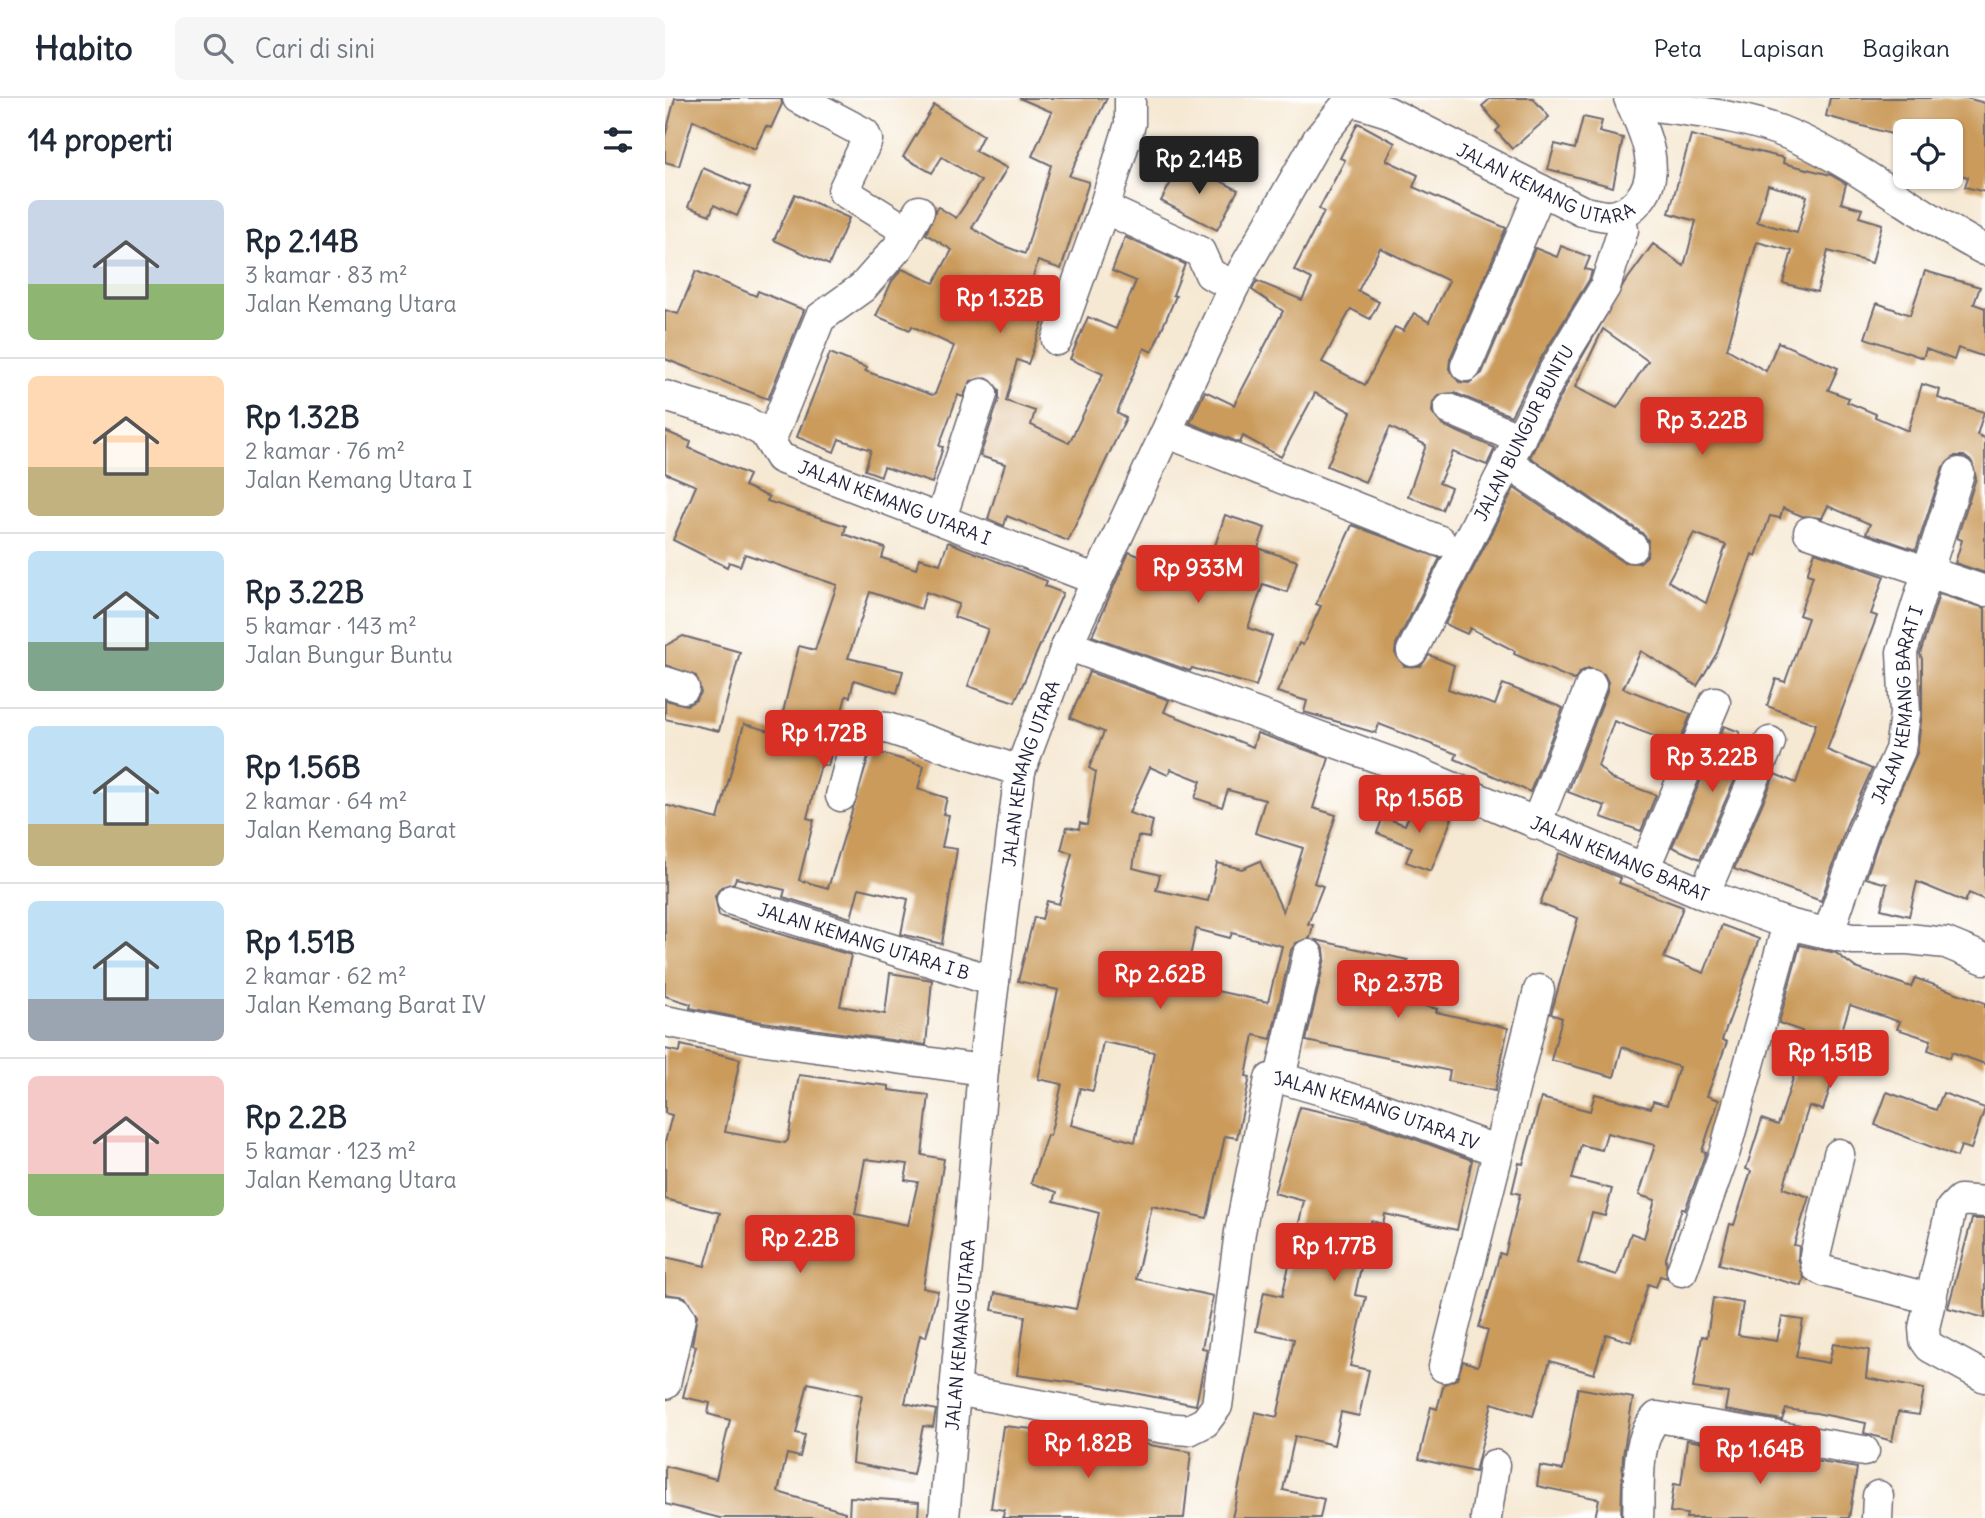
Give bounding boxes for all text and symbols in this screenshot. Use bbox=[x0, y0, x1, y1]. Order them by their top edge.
search box bbox=[175, 17, 665, 80]
text: Habito bbox=[35, 27, 133, 69]
icon: search bbox=[199, 29, 237, 67]
text: Cari di sini bbox=[255, 32, 375, 65]
text: Peta bbox=[1654, 33, 1702, 63]
text: Lapisan bbox=[1740, 33, 1824, 63]
text: Bagikan bbox=[1862, 33, 1950, 63]
map controls bbox=[1893, 119, 1963, 189]
button: locate bbox=[1893, 119, 1963, 189]
text: 14 properti bbox=[28, 121, 173, 159]
icon: filters bbox=[599, 121, 637, 159]
pin: Rp 2.14B bbox=[1127, 136, 1271, 196]
street label: JALAN KEMANG UTARA bbox=[1453, 138, 1639, 228]
text: Rp 2.14B bbox=[1155, 144, 1243, 173]
text: Rp 2.14B bbox=[245, 222, 359, 260]
icon: home bbox=[84, 228, 168, 312]
text: 3 kamar · 83 m² bbox=[245, 260, 408, 289]
pin: Rp 1.32B bbox=[928, 275, 1072, 335]
text: Rp 1.32B bbox=[956, 283, 1044, 312]
text: Jalan Kemang Utara bbox=[245, 289, 457, 318]
street label: JALAN BUNGUR BUNTU bbox=[1468, 341, 1578, 525]
text: Rp 1.32B bbox=[245, 398, 360, 436]
pin: Rp 3.22B bbox=[1630, 398, 1774, 457]
icon: home bbox=[84, 404, 168, 488]
text: Rp 3.22B bbox=[1656, 405, 1748, 434]
text: 2 kamar · 76 m² bbox=[245, 436, 405, 465]
street label: JALAN KEMANG UTARA I bbox=[795, 455, 994, 550]
text: Jalan Kemang Utara I bbox=[245, 465, 472, 494]
pin: Rp 933M bbox=[1133, 546, 1263, 605]
text: Rp 933M bbox=[1152, 553, 1244, 582]
text: Rp 3.22B bbox=[245, 573, 364, 611]
icon: home bbox=[84, 579, 168, 663]
street label: JALAN KEMANG BARAT I bbox=[1866, 603, 1927, 807]
text: 5 kamar · 143 m² bbox=[245, 611, 417, 640]
text: Jalan Bungur Buntu bbox=[245, 640, 453, 669]
street label: JALAN KEMANG UTARA bbox=[997, 677, 1064, 868]
pin: Rp 1.72B bbox=[752, 710, 896, 770]
text: Rp 1.72B bbox=[781, 718, 867, 747]
pin: Rp 3.22B bbox=[1640, 734, 1784, 794]
text: Rp 3.22B bbox=[1666, 742, 1758, 771]
text: Rp 1.56B bbox=[245, 748, 361, 786]
icon: home bbox=[84, 754, 168, 838]
pin: Rp 1.56B bbox=[1347, 776, 1491, 835]
text: Rp 1.56B bbox=[1375, 783, 1463, 812]
text: 2 kamar · 64 m² bbox=[245, 786, 407, 815]
street label: JALAN KEMANG BARAT bbox=[1527, 810, 1713, 906]
text: Jalan Kemang Barat bbox=[245, 815, 456, 844]
street label: JALAN KEMANG UTARA I B bbox=[755, 897, 972, 984]
text: Rp 1.51B bbox=[245, 923, 355, 961]
icon: home bbox=[84, 929, 168, 1013]
pin: Rp 2.62B bbox=[1088, 951, 1232, 1011]
text: Rp 2.62B bbox=[1114, 959, 1206, 988]
pin: Rp 2.37B bbox=[1326, 960, 1470, 1020]
text: 2 kamar · 62 m² bbox=[245, 961, 407, 990]
text: Rp 2.37B bbox=[1353, 968, 1443, 997]
text: Jalan Kemang Barat IV bbox=[245, 990, 486, 1019]
pin: Rp 1.51B bbox=[1758, 1030, 1902, 1090]
text: Rp 1.51B bbox=[1788, 1038, 1872, 1067]
street label: JALAN KEMANG UTARA IV bbox=[1272, 1066, 1482, 1154]
text: Rp 2.2B bbox=[245, 1098, 347, 1136]
icon: home bbox=[84, 1104, 168, 1188]
text: 5 kamar · 123 m² bbox=[245, 1136, 416, 1165]
text: Jalan Kemang Utara bbox=[245, 1165, 457, 1194]
pin: Rp 2.2B bbox=[735, 1216, 865, 1275]
text: Rp 2.2B bbox=[761, 1223, 839, 1252]
pin: Rp 1.77B bbox=[1262, 1224, 1406, 1283]
text: Rp 1.77B bbox=[1292, 1231, 1376, 1260]
street label: JALAN KEMANG UTARA bbox=[940, 1238, 980, 1431]
pin: Rp 1.82B bbox=[1016, 1420, 1160, 1480]
pin: Rp 1.64B bbox=[1688, 1426, 1832, 1486]
text: Rp 1.82B bbox=[1044, 1428, 1132, 1457]
text: Rp 1.64B bbox=[1716, 1434, 1804, 1463]

